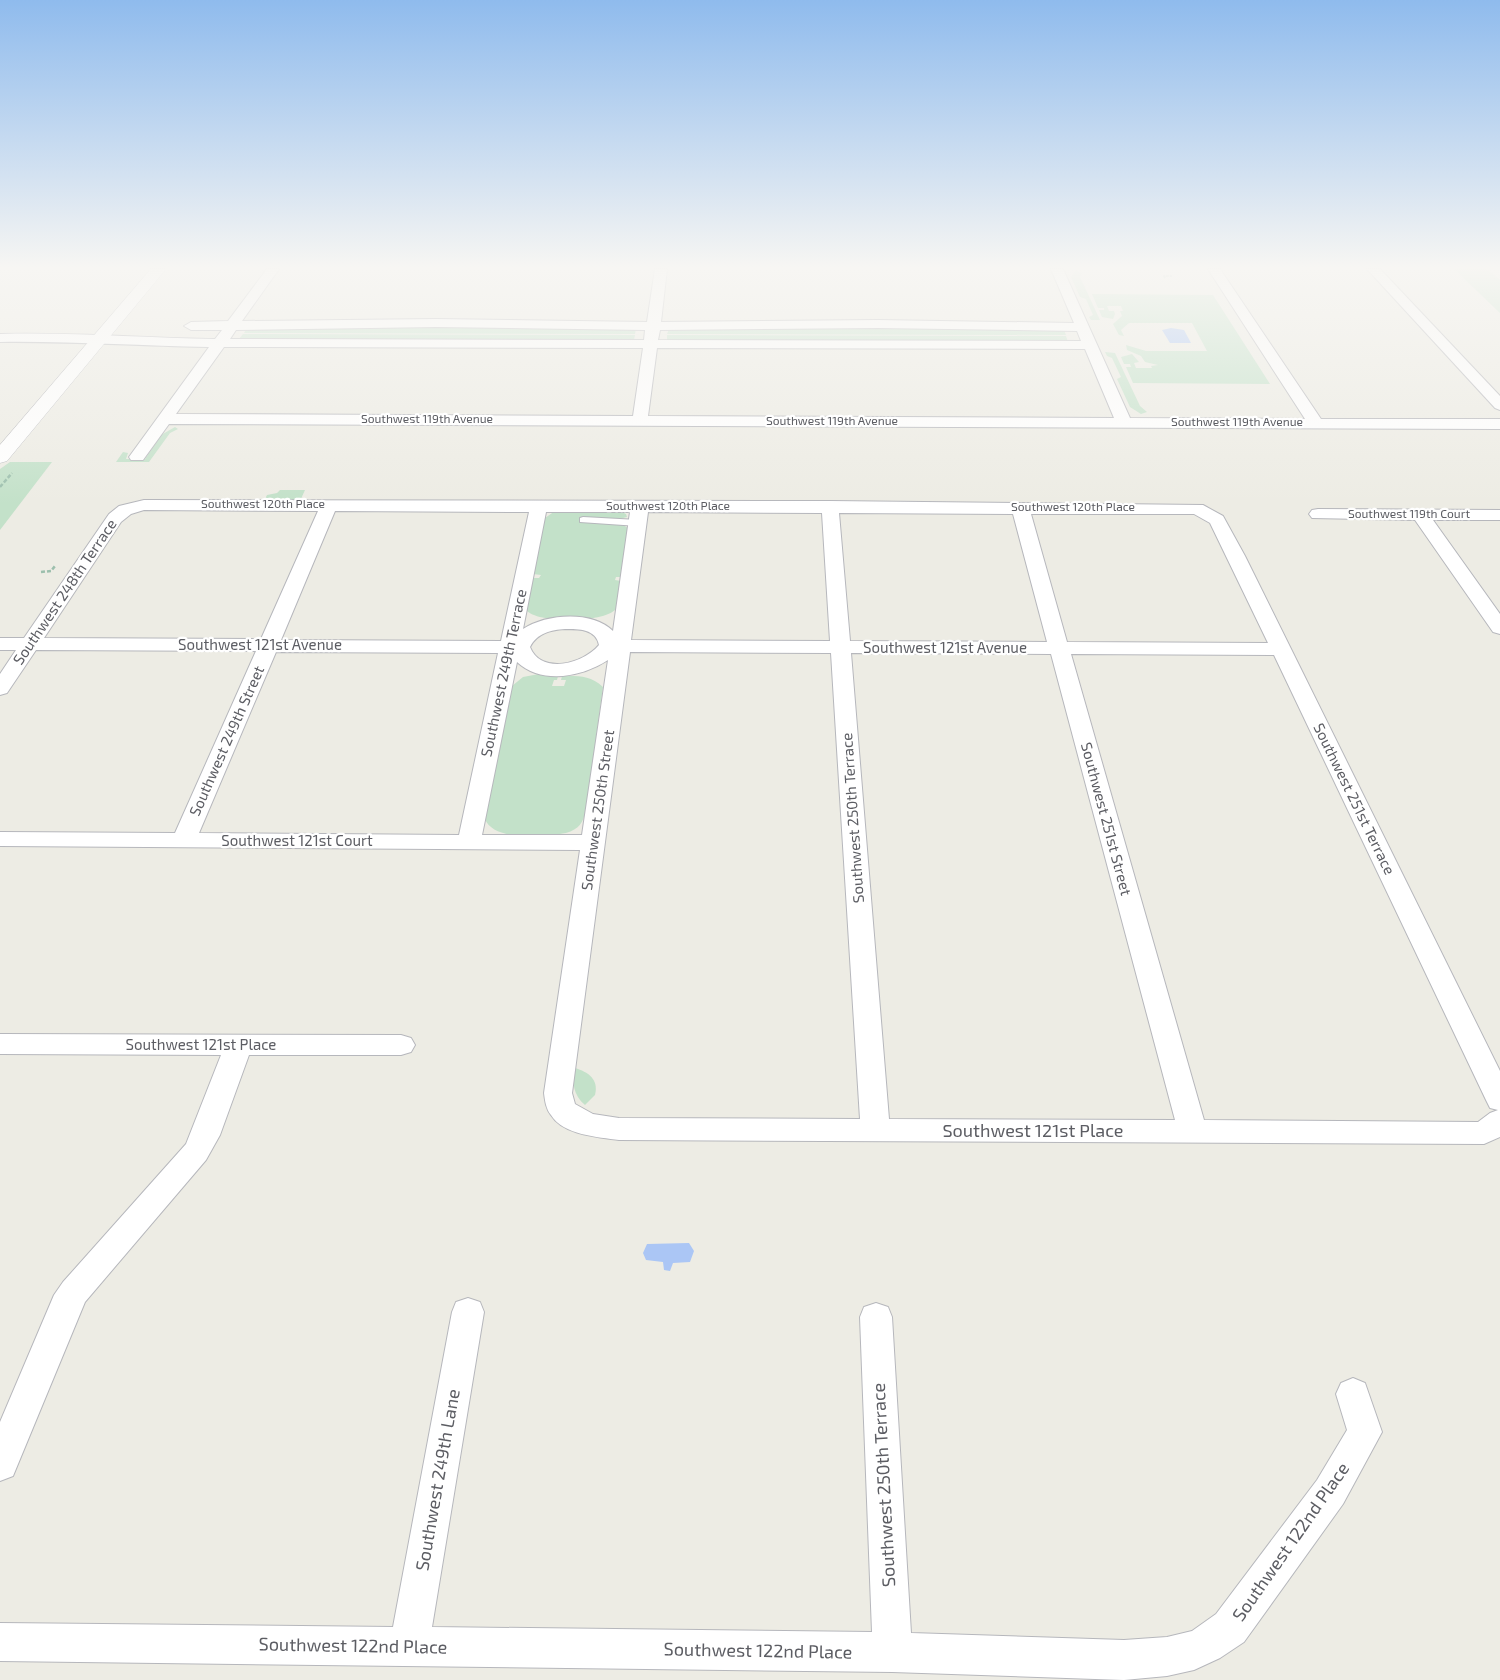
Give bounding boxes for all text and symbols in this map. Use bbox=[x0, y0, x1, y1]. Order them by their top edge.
street label: Southwest 119th Avenue bbox=[361, 411, 493, 425]
street label: Southwest 119th Avenue bbox=[766, 413, 898, 427]
street label: Southwest 119th Avenue bbox=[1171, 414, 1303, 428]
street label: Southwest 120th Place bbox=[201, 496, 325, 510]
street label: Southwest 120th Place bbox=[606, 498, 730, 512]
street label: Southwest 120th Place bbox=[1011, 499, 1135, 513]
street label: Southwest 119th Court bbox=[1348, 506, 1470, 520]
street label: Southwest 248th Terrace bbox=[9, 515, 120, 668]
street label: Southwest 249th Terrace bbox=[476, 587, 530, 758]
street label: Southwest 121st Avenue bbox=[178, 635, 342, 653]
street label: Southwest 121st Avenue bbox=[863, 638, 1027, 656]
street label: Southwest 249th Street bbox=[185, 662, 268, 819]
street label: Southwest 251st Terrace bbox=[1310, 720, 1399, 877]
street label: Southwest 250th Street bbox=[577, 728, 617, 891]
street label: Southwest 250th Terrace bbox=[837, 732, 867, 904]
street label: Southwest 251st Street bbox=[1078, 740, 1136, 898]
street label: Southwest 121st Court bbox=[221, 831, 373, 849]
street label: Southwest 121st Place bbox=[126, 1035, 276, 1053]
street label: Southwest 121st Place bbox=[943, 1119, 1124, 1141]
street label: Southwest 250th Terrace bbox=[867, 1382, 899, 1588]
street label: Southwest 249th Lane bbox=[410, 1387, 464, 1573]
street label: Southwest 122nd Place bbox=[1227, 1458, 1353, 1625]
street label: Southwest 122nd Place bbox=[258, 1632, 448, 1658]
street label: Southwest 122nd Place bbox=[663, 1637, 853, 1663]

